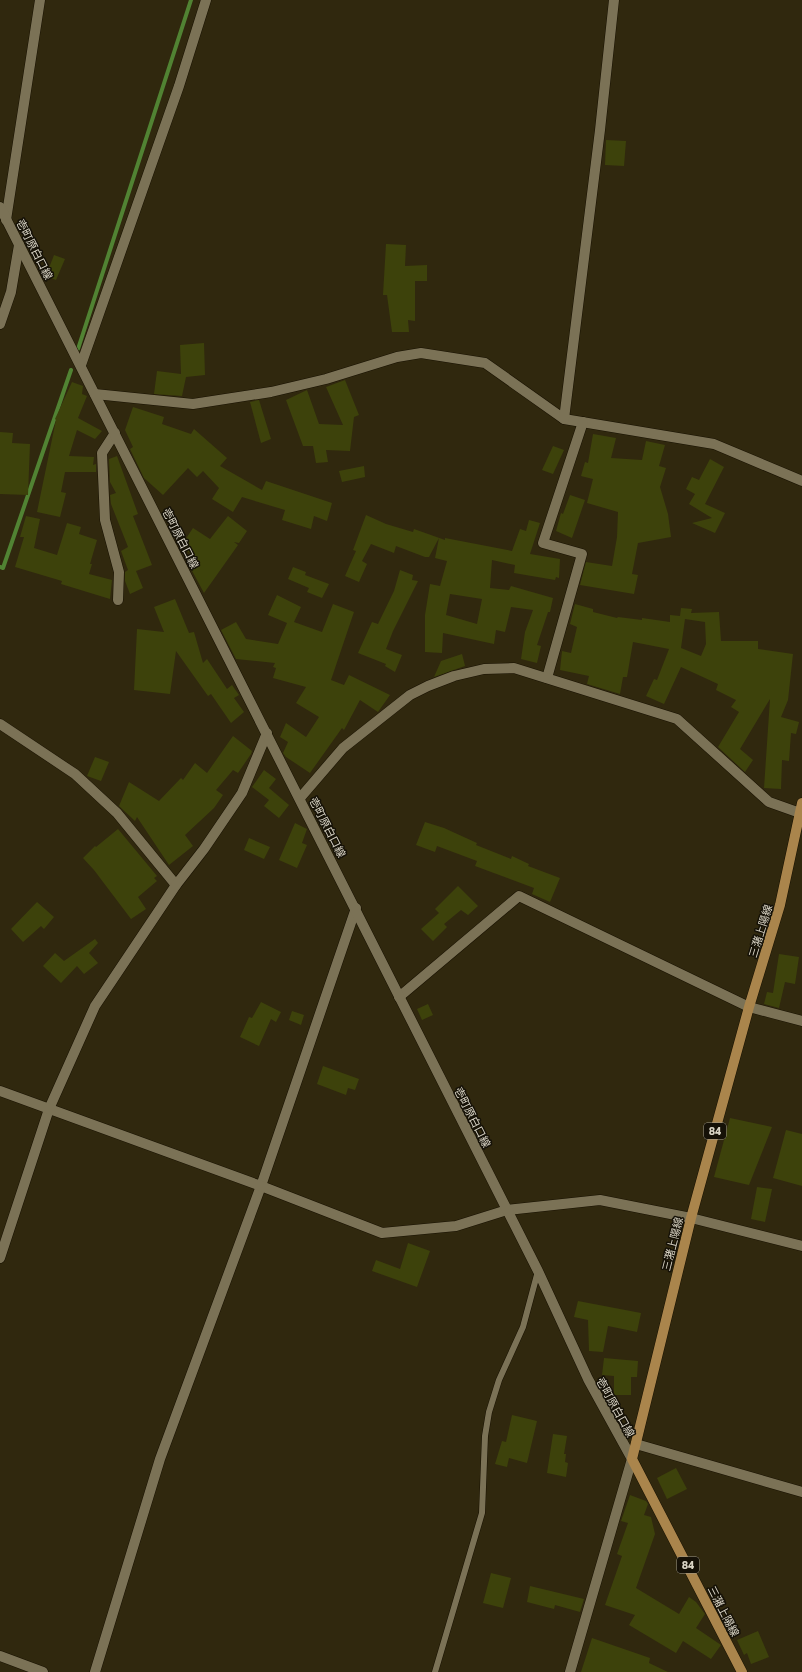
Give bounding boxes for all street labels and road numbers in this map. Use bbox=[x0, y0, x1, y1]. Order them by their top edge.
street label: 壱町原白口線 bbox=[14, 217, 56, 281]
street label: 壱町原白口線 bbox=[160, 506, 202, 570]
street label: 壱町原白口線 bbox=[307, 795, 349, 859]
street label: 三潴上陽線 bbox=[746, 903, 774, 959]
street label: 壱町原白口線 bbox=[452, 1085, 494, 1149]
road number: 84 bbox=[704, 1123, 726, 1139]
street label: 三潴上陽線 bbox=[659, 1216, 685, 1272]
street label: 壱町原白口線 bbox=[594, 1375, 638, 1439]
road number: 84 bbox=[677, 1557, 699, 1573]
street label: 三潴上陽線 bbox=[706, 1584, 742, 1638]

